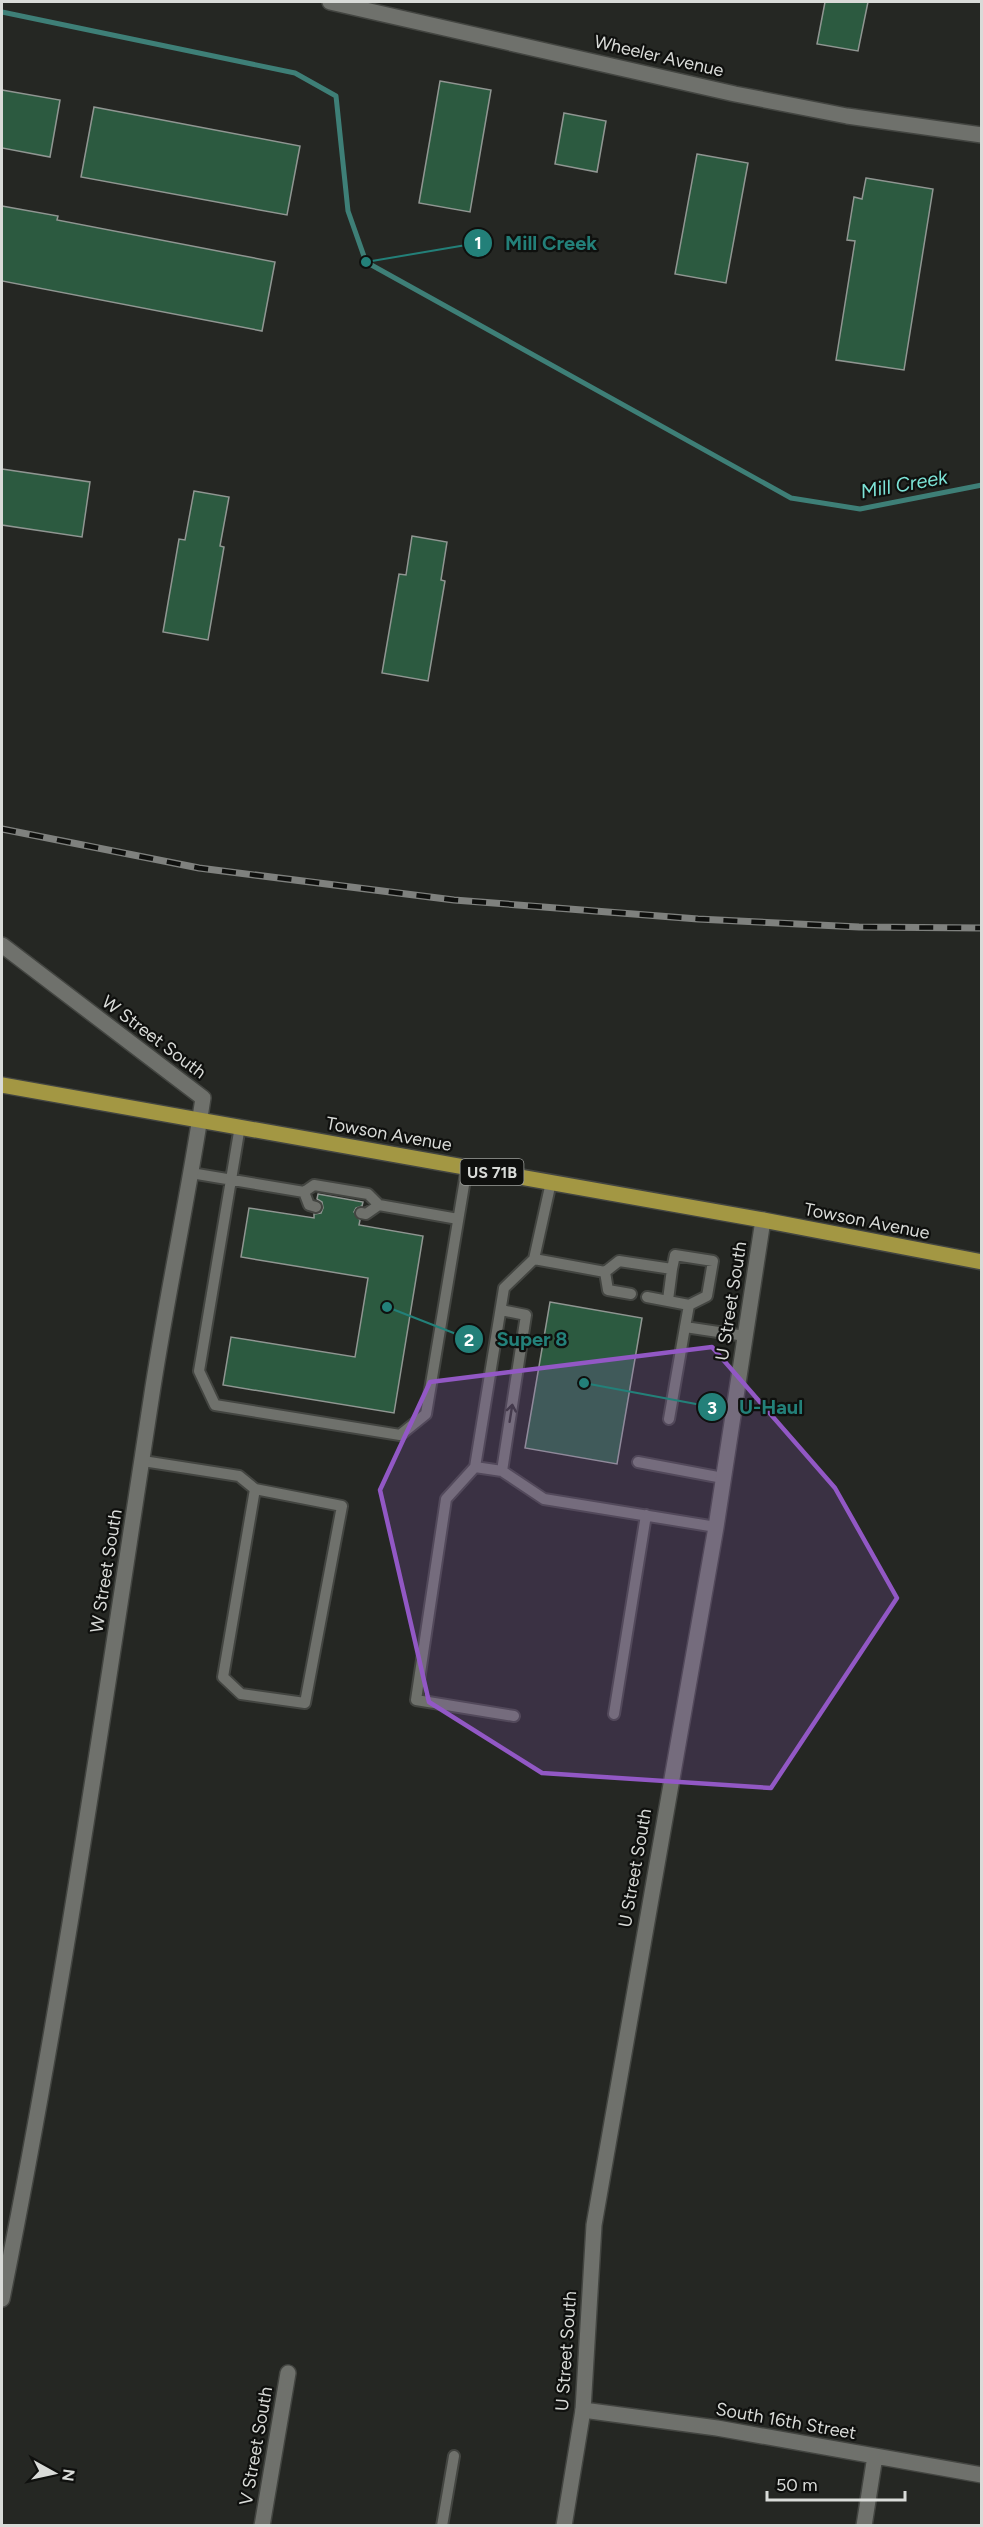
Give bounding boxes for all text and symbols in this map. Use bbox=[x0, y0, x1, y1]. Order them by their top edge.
street label: Wheeler Avenue bbox=[592, 30, 726, 82]
callout: Mill Creek bbox=[463, 224, 609, 262]
text: Mill Creek bbox=[505, 231, 597, 255]
text: 1 bbox=[474, 232, 482, 254]
water label: Mill Creek bbox=[858, 464, 951, 503]
street label: W Street South bbox=[97, 991, 211, 1083]
street label: Towson Avenue bbox=[324, 1112, 454, 1156]
road number: US 71B bbox=[460, 1159, 524, 1185]
street label: Towson Avenue bbox=[802, 1198, 932, 1244]
street label: U Street South bbox=[711, 1240, 751, 1362]
callout: Super 8 bbox=[454, 1320, 579, 1358]
text: Super 8 bbox=[496, 1327, 568, 1351]
text: 2 bbox=[464, 1329, 474, 1351]
callout: U-Haul bbox=[697, 1388, 815, 1426]
text: U-Haul bbox=[739, 1395, 803, 1419]
text: 3 bbox=[707, 1397, 717, 1419]
one-way arrow bbox=[505, 1404, 516, 1424]
street label: W Street South bbox=[85, 1508, 127, 1634]
street label: U Street South bbox=[614, 1807, 656, 1929]
street label: U Street South bbox=[551, 2290, 581, 2412]
street label: V Street South bbox=[235, 2385, 277, 2507]
street label: South 16th Street bbox=[714, 2398, 858, 2444]
north arrow bbox=[24, 2443, 84, 2503]
scale bar bbox=[767, 2464, 905, 2502]
text: N bbox=[58, 2468, 79, 2482]
text: 50 m bbox=[776, 2474, 818, 2496]

